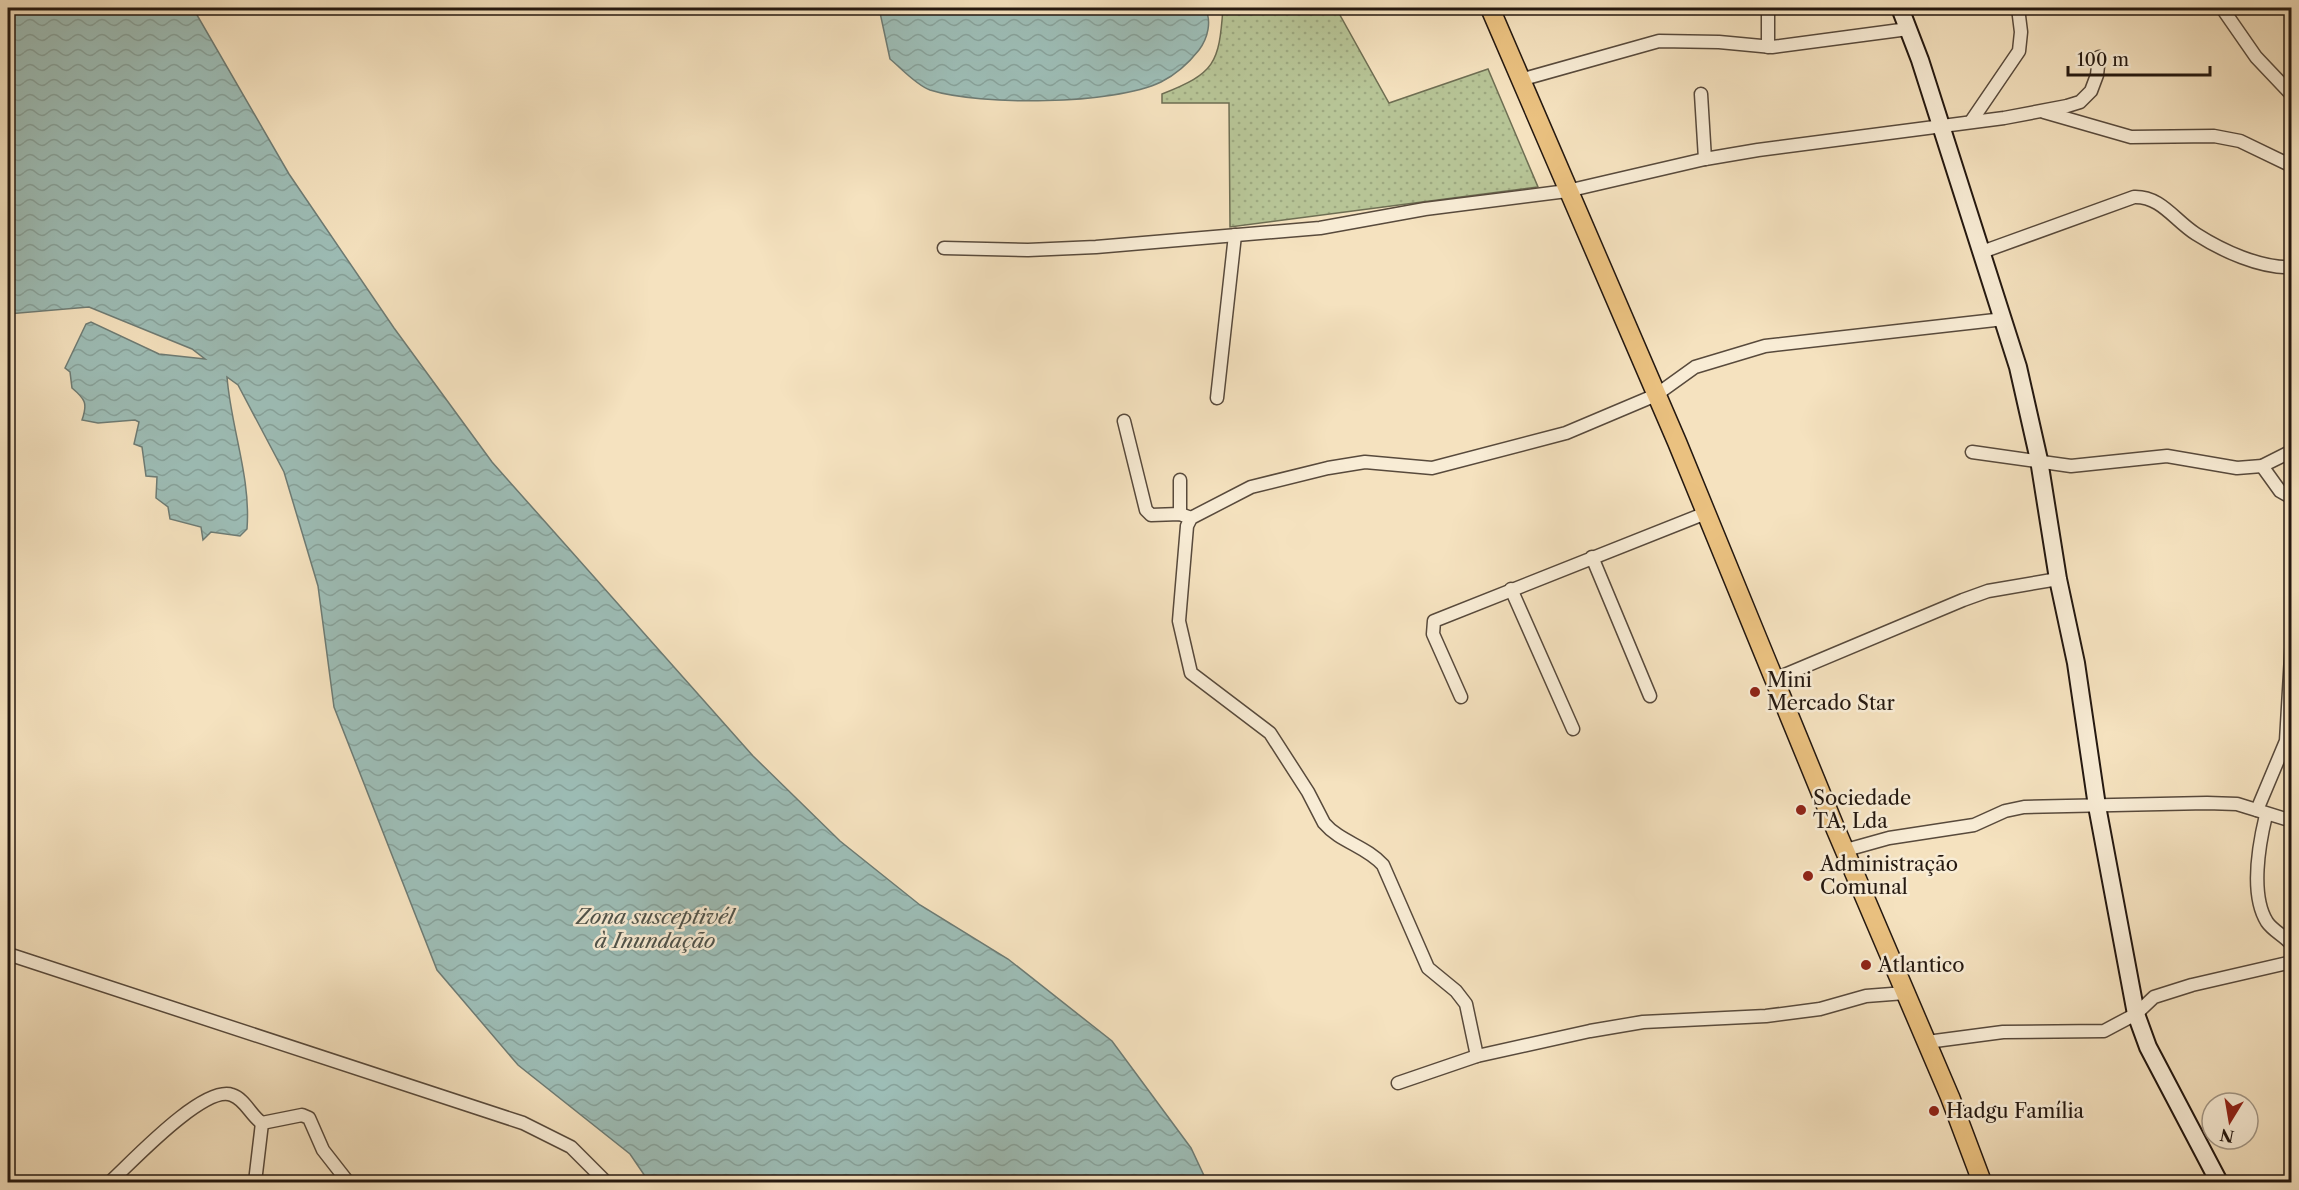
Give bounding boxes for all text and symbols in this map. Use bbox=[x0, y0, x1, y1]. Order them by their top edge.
scale bar bbox=[2068, 39, 2210, 77]
text: 100 m bbox=[2077, 49, 2129, 71]
place label: Mini Mercado Star bbox=[1767, 668, 1896, 715]
marker: Mini Mercado Star bbox=[1748, 685, 1762, 699]
place label: Sociedade TA, Lda bbox=[1813, 786, 1911, 833]
marker: Sociedade TA, Lda bbox=[1794, 803, 1808, 817]
place label: Administração Comunal bbox=[1819, 852, 1958, 899]
marker: Administração Comunal bbox=[1801, 869, 1815, 883]
water label: Zona susceptivél à Inundação bbox=[574, 904, 737, 953]
place label: Atlantico bbox=[1877, 953, 1965, 977]
marker: Atlantico bbox=[1859, 958, 1873, 972]
north arrow bbox=[2200, 1091, 2260, 1151]
place label: Hadgu Família bbox=[1946, 1099, 2084, 1123]
marker: Hadgu Família bbox=[1927, 1104, 1941, 1118]
text: N bbox=[2218, 1125, 2236, 1147]

